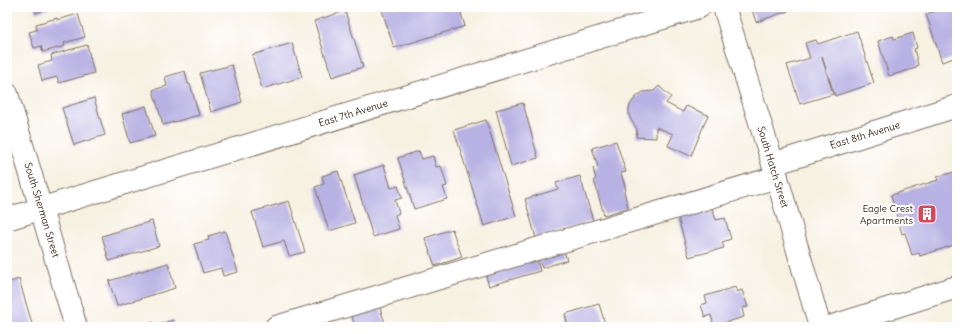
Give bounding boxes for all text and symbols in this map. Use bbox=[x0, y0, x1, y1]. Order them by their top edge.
street label: East 7th Avenue bbox=[317, 96, 389, 130]
street label: East 8th Avenue bbox=[828, 118, 902, 152]
street label: South Hatch Street bbox=[754, 125, 792, 210]
street label: South Sherman Street bbox=[21, 161, 63, 260]
place label: Eagle Crest Apartments bbox=[860, 202, 914, 227]
building icon: Eagle Crest Apartments bbox=[916, 203, 938, 225]

